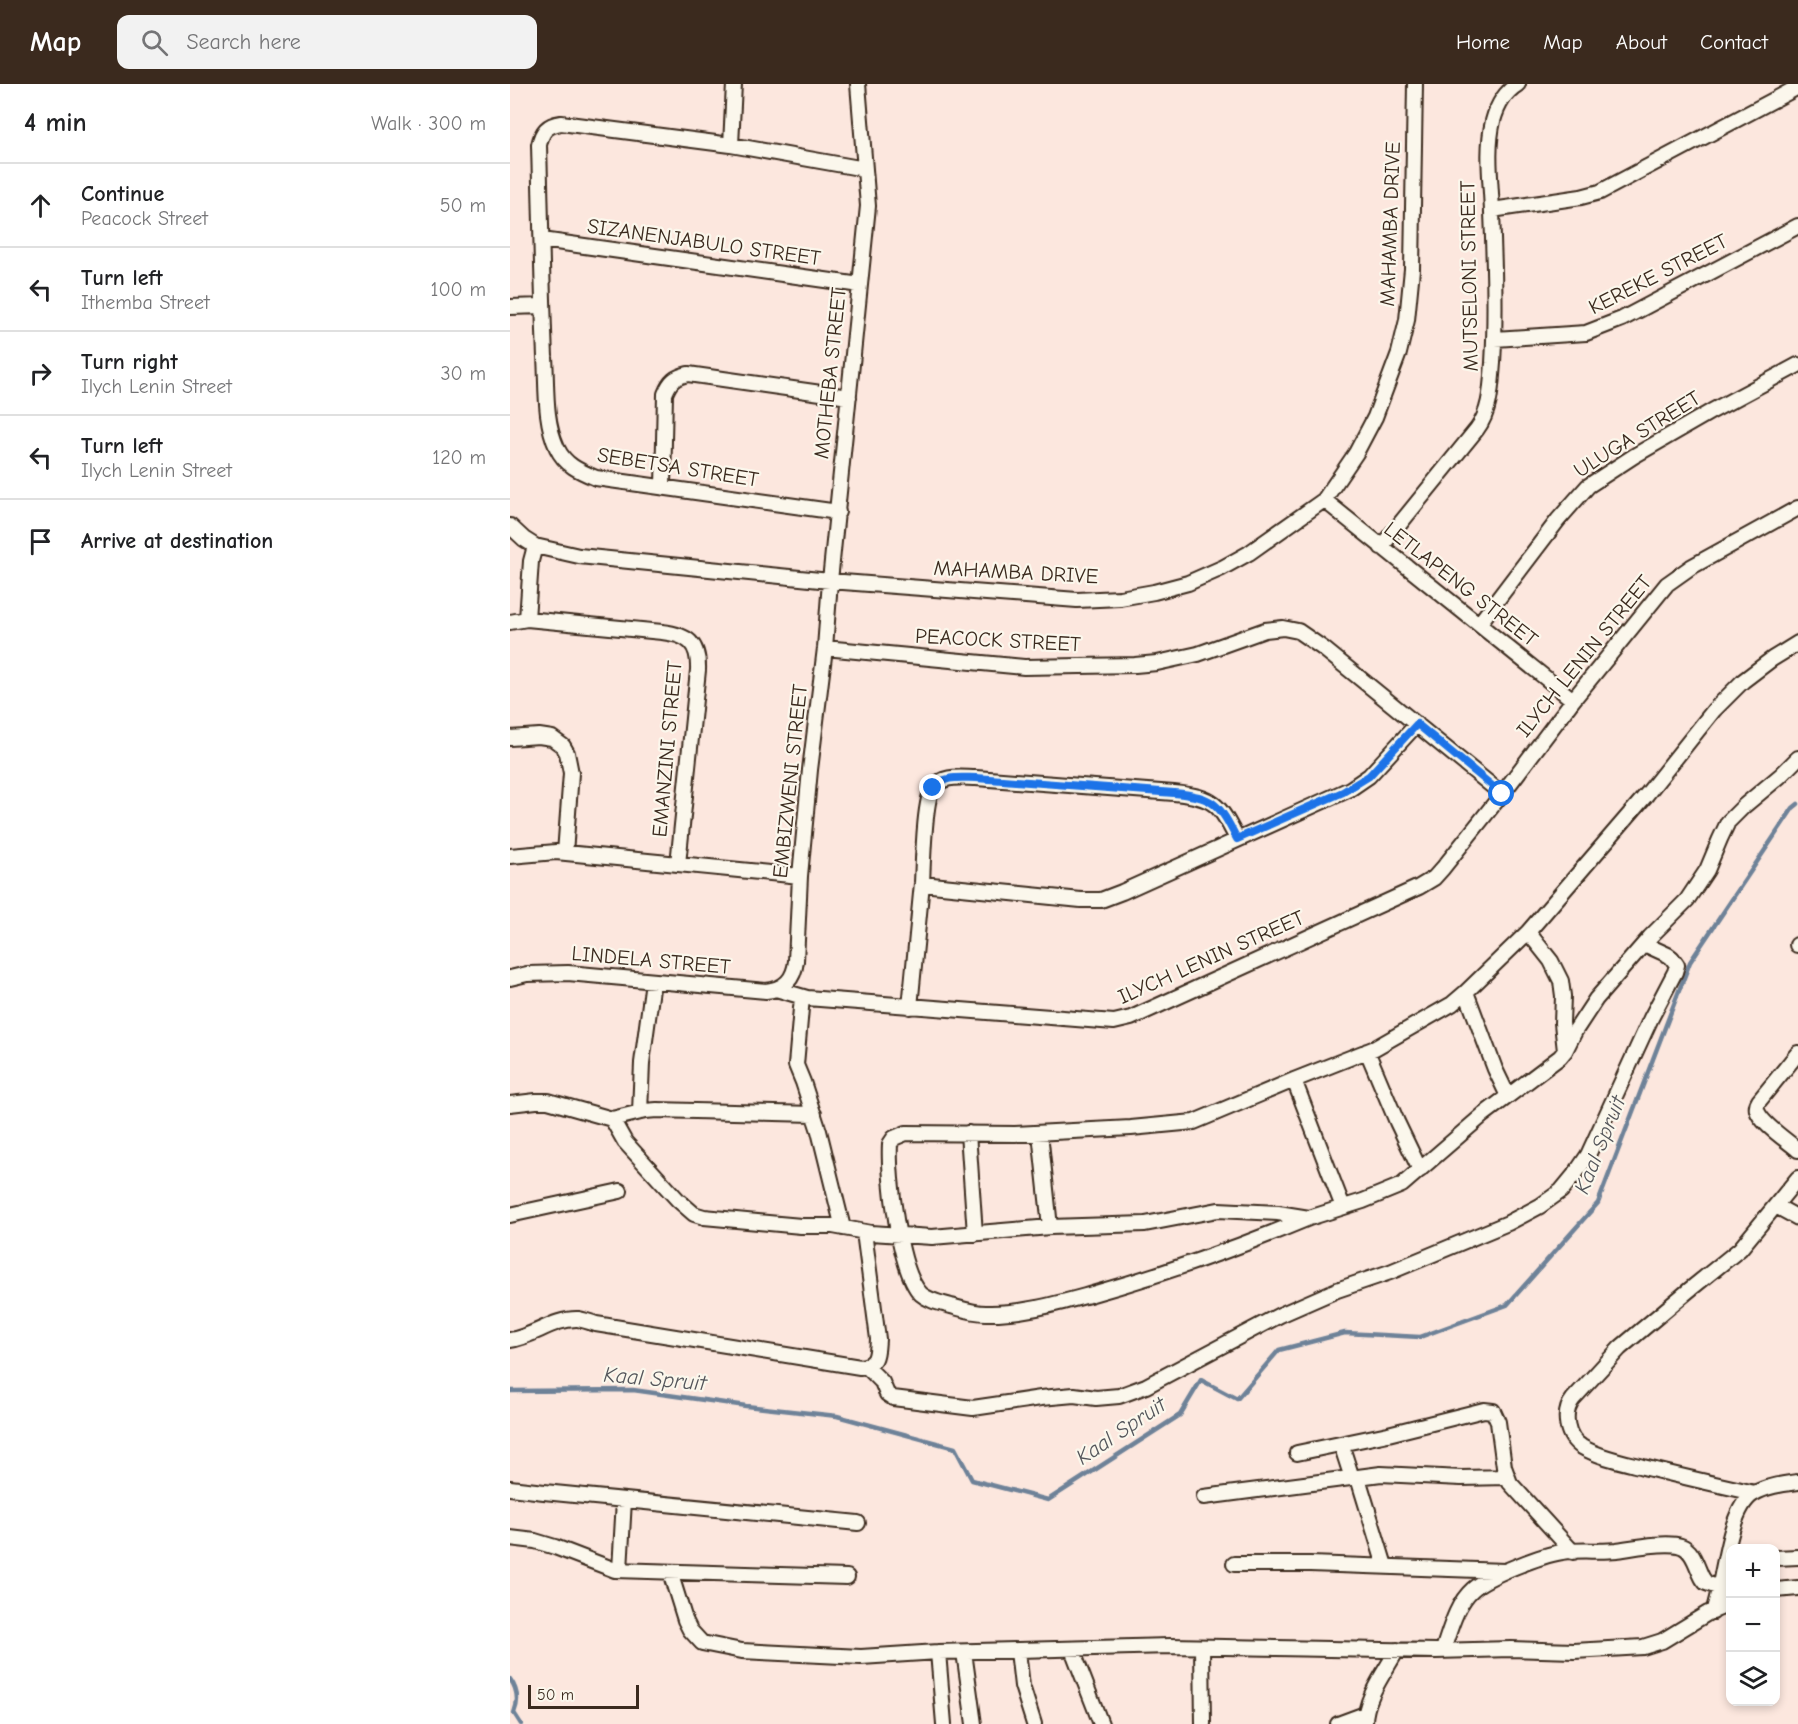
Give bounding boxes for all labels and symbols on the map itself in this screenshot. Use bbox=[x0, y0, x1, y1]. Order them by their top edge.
street label: MAHAMBA DRIVE bbox=[1375, 141, 1405, 307]
street label: MUTSELONI STREET bbox=[1455, 180, 1483, 372]
street label: SIZANENJABULO STREET bbox=[586, 214, 822, 270]
street label: KEREKE STREET bbox=[1585, 229, 1731, 319]
street label: MOTHEBA STREET bbox=[809, 286, 851, 460]
street label: ULUGA STREET bbox=[1569, 386, 1705, 482]
street label: SEBETSA STREET bbox=[596, 442, 760, 492]
street label: LETLAPENG STREET bbox=[1379, 517, 1543, 651]
street label: MAHAMBA DRIVE bbox=[933, 556, 1099, 588]
street label: ILYCH LENIN STREET bbox=[1511, 570, 1657, 742]
street label: PEACOCK STREET bbox=[914, 624, 1082, 656]
street label: EMANZINI STREET bbox=[647, 660, 687, 838]
street label: EMBIZWENI STREET bbox=[768, 683, 812, 879]
route end bbox=[919, 774, 945, 800]
route start bbox=[1488, 780, 1514, 806]
street label: ILYCH LENIN STREET bbox=[1114, 905, 1308, 1009]
street label: LINDELA STREET bbox=[571, 941, 732, 979]
water label: Kaal Spruit bbox=[1569, 1090, 1632, 1198]
water label: Kaal Spruit bbox=[603, 1362, 709, 1397]
water label: Kaal Spruit bbox=[1071, 1390, 1173, 1471]
scale bar bbox=[528, 1682, 639, 1710]

